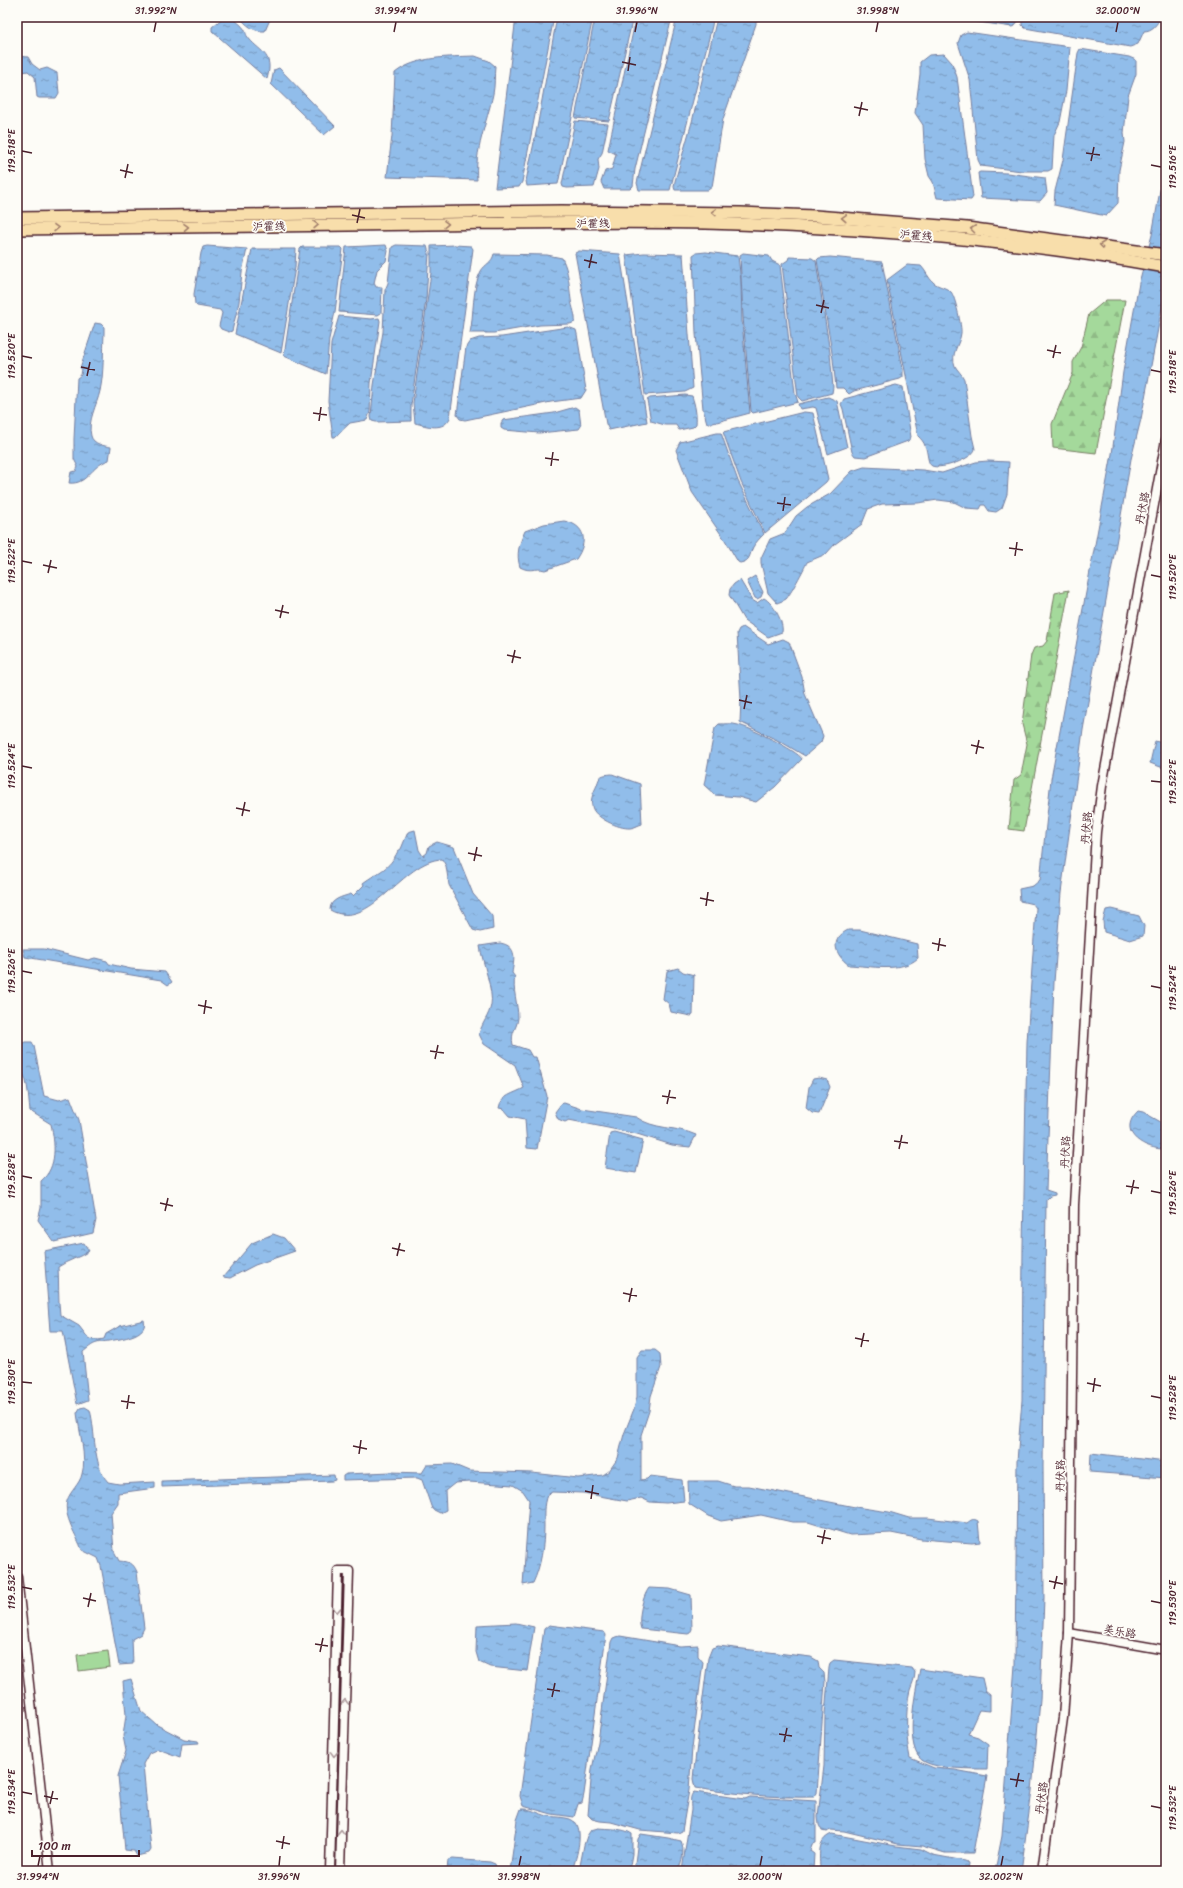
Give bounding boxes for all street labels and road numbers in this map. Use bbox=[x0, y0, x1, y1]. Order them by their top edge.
street label: 沪霍线 bbox=[577, 214, 610, 233]
street label: 沪霍线 bbox=[252, 217, 286, 236]
street label: 沪霍线 bbox=[899, 225, 933, 246]
street label: 丹伏路 bbox=[1130, 490, 1155, 526]
street label: 丹伏路 bbox=[1076, 811, 1097, 845]
street label: 丹伏路 bbox=[1055, 1135, 1076, 1169]
street label: 丹伏路 bbox=[1051, 1459, 1070, 1493]
street label: 美乐路 bbox=[1102, 1619, 1138, 1644]
street label: 丹伏路 bbox=[1030, 1780, 1053, 1816]

